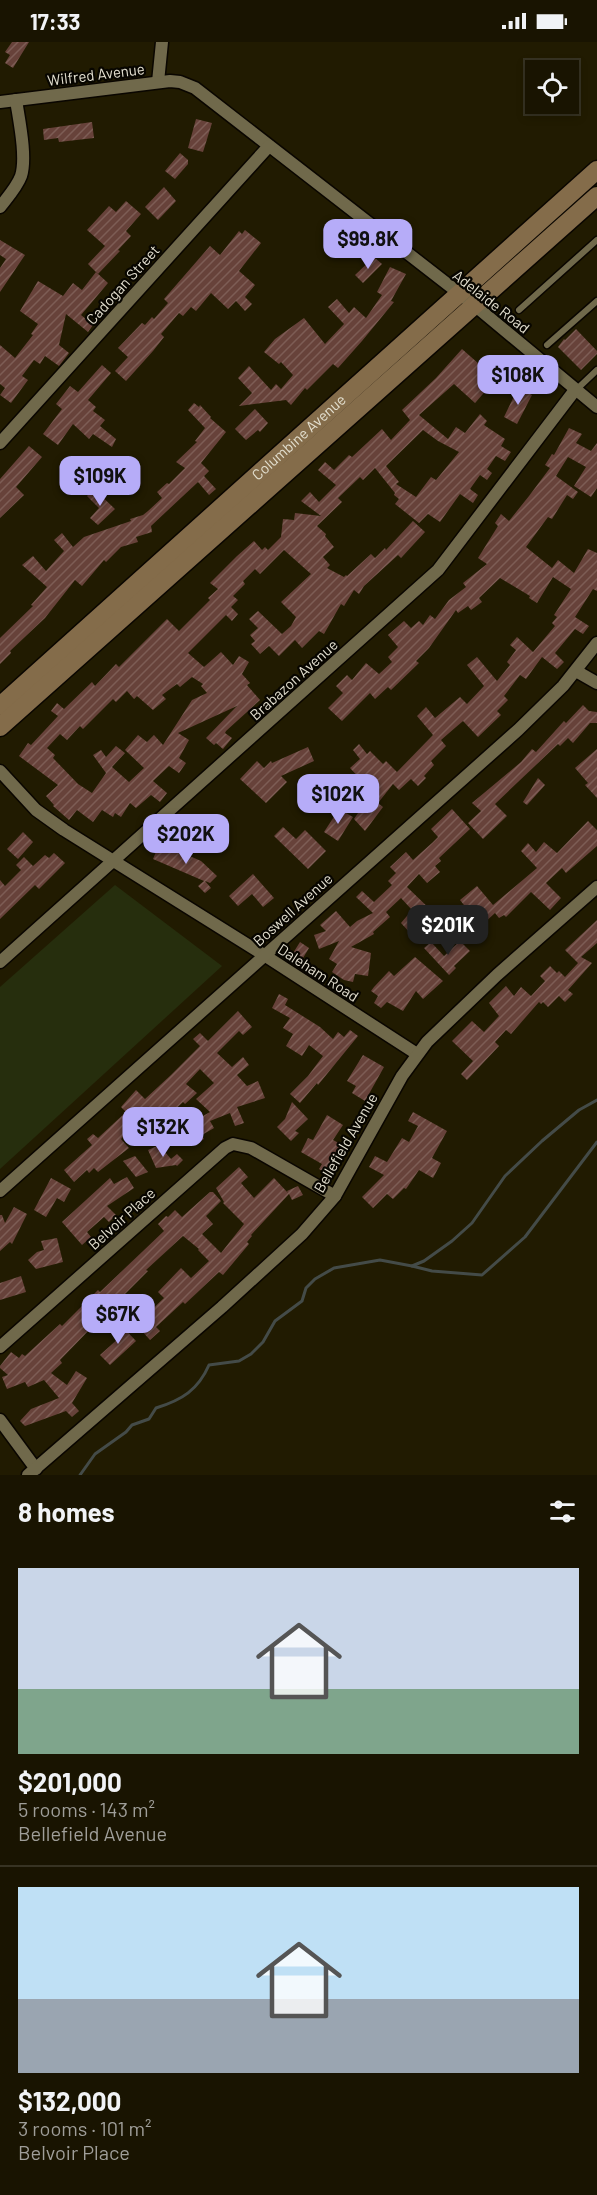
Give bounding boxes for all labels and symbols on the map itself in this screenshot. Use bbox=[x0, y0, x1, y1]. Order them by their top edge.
street label: Wilfred Avenue bbox=[46, 59, 146, 89]
pin: $99.8K bbox=[319, 219, 417, 270]
street label: Cadogan Street bbox=[82, 241, 163, 328]
street label: Adelaide Road bbox=[450, 266, 534, 337]
pin: $108K bbox=[476, 355, 560, 406]
street label: Columbine Avenue bbox=[248, 390, 349, 483]
pin: $109K bbox=[58, 456, 142, 507]
street label: Brabazon Avenue bbox=[246, 635, 341, 723]
pin: $102K bbox=[296, 774, 380, 825]
pin: $202K bbox=[144, 814, 228, 865]
street label: Boswell Avenue bbox=[249, 869, 336, 950]
pin: $201K bbox=[406, 905, 490, 956]
street label: Daleham Road bbox=[275, 939, 362, 1005]
street label: Bellefield Avenue bbox=[309, 1090, 381, 1195]
pin: $132K bbox=[121, 1107, 205, 1158]
street label: Belvoir Place bbox=[84, 1183, 159, 1253]
pin: $67K bbox=[82, 1294, 154, 1345]

